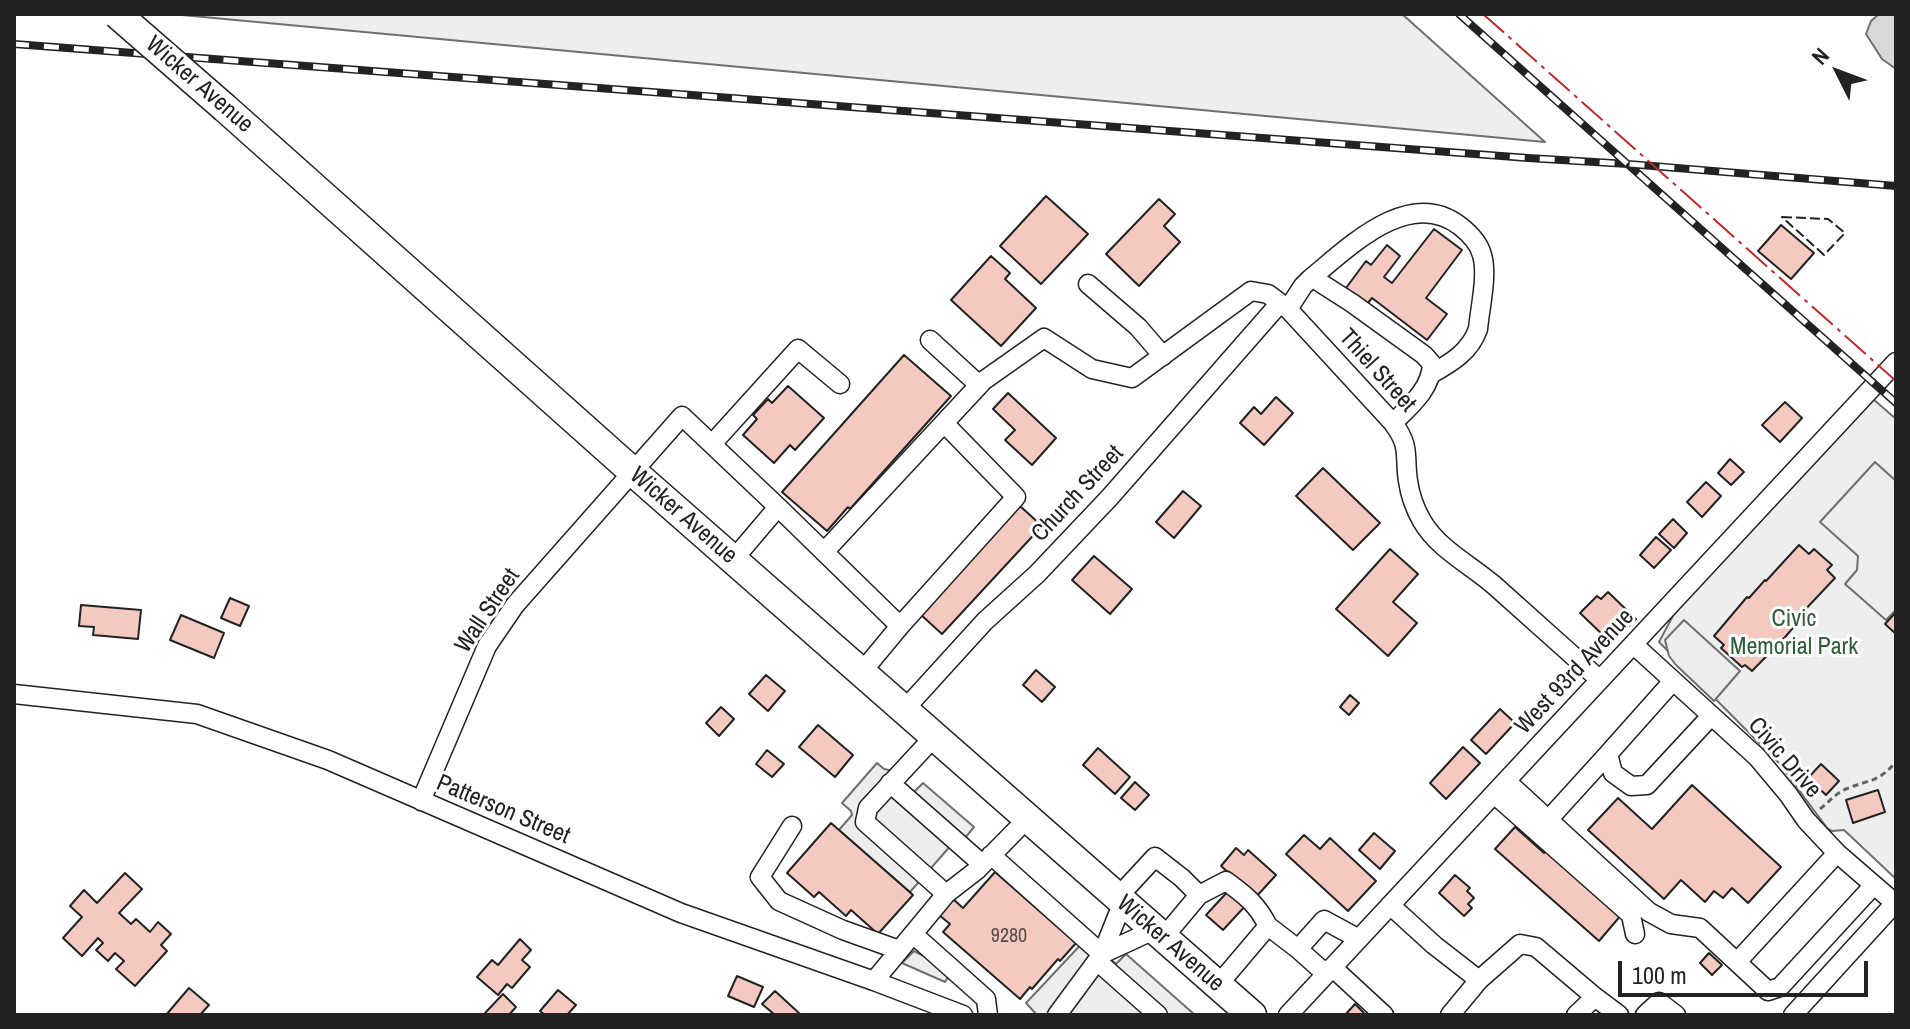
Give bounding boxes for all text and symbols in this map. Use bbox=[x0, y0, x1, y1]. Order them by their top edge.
street label: Wicker Avenue bbox=[139, 30, 259, 140]
north arrow bbox=[1798, 32, 1878, 112]
text: N bbox=[1805, 41, 1836, 71]
street label: Thiel Street bbox=[1332, 324, 1422, 418]
street label: Church Street bbox=[1026, 440, 1130, 548]
street label: Wicker Avenue bbox=[623, 461, 743, 571]
street label: Wall Street bbox=[449, 563, 527, 659]
street label: West 93rd Avenue bbox=[1509, 603, 1641, 741]
park label: Civic Memorial Park bbox=[1730, 606, 1858, 662]
street label: Civic Drive bbox=[1741, 712, 1827, 804]
street label: Patterson Street bbox=[432, 769, 574, 851]
street label: Wicker Avenue bbox=[1110, 889, 1230, 999]
house number: 9280 bbox=[991, 925, 1027, 949]
scale bar bbox=[1622, 945, 1872, 995]
text: 100 m bbox=[1632, 959, 1687, 991]

